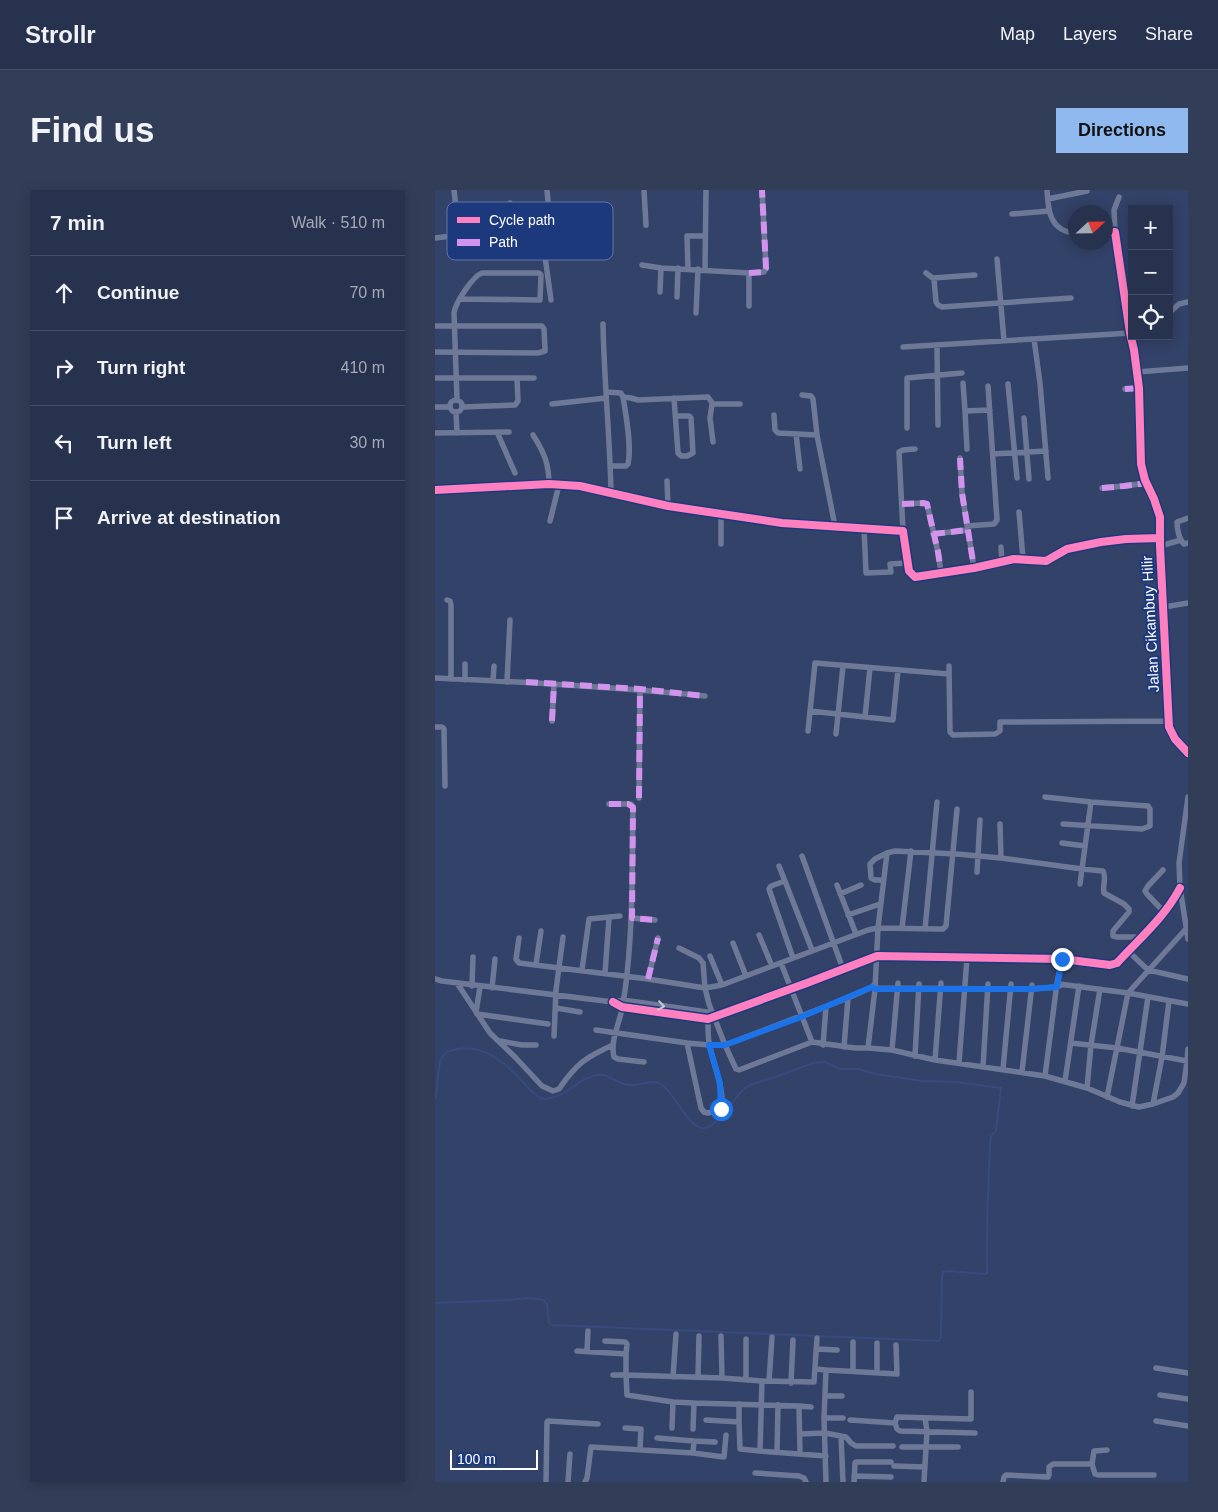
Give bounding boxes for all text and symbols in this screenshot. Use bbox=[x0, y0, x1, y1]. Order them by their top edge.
text: Strollr bbox=[25, 21, 96, 48]
text: Map bbox=[1000, 24, 1035, 44]
text: Layers bbox=[1063, 24, 1117, 44]
text: Share bbox=[1145, 24, 1193, 44]
button: Directions bbox=[1056, 108, 1188, 153]
text: Find us bbox=[30, 110, 154, 149]
legend bbox=[447, 202, 613, 260]
north arrow bbox=[1068, 205, 1113, 250]
map controls bbox=[1128, 205, 1173, 340]
button: + bbox=[1128, 205, 1173, 250]
text: 7 min bbox=[50, 211, 105, 234]
text: Cycle path bbox=[489, 212, 555, 228]
text: Walk · 510 m bbox=[291, 214, 385, 231]
text: Path bbox=[489, 234, 518, 250]
button: − bbox=[1128, 250, 1173, 295]
icon: ahead bbox=[50, 279, 78, 307]
text: Continue bbox=[97, 282, 179, 303]
text: 70 m bbox=[349, 284, 385, 301]
button: locate bbox=[1128, 295, 1173, 340]
icon: right bbox=[50, 354, 78, 382]
text: Turn right bbox=[97, 357, 185, 378]
text: 410 m bbox=[341, 359, 385, 376]
icon: left bbox=[50, 429, 78, 457]
text: Turn left bbox=[97, 432, 172, 453]
text: 30 m bbox=[349, 434, 385, 451]
icon: arrive bbox=[50, 504, 78, 532]
text: Arrive at destination bbox=[97, 507, 281, 528]
street label: Jalan Cikambuy Hilir bbox=[1138, 555, 1162, 693]
route end bbox=[1051, 948, 1074, 971]
one-way arrow bbox=[657, 1000, 666, 1010]
route start bbox=[710, 1098, 733, 1121]
scale bar bbox=[450, 1447, 537, 1470]
text: 100 m bbox=[457, 1451, 496, 1467]

